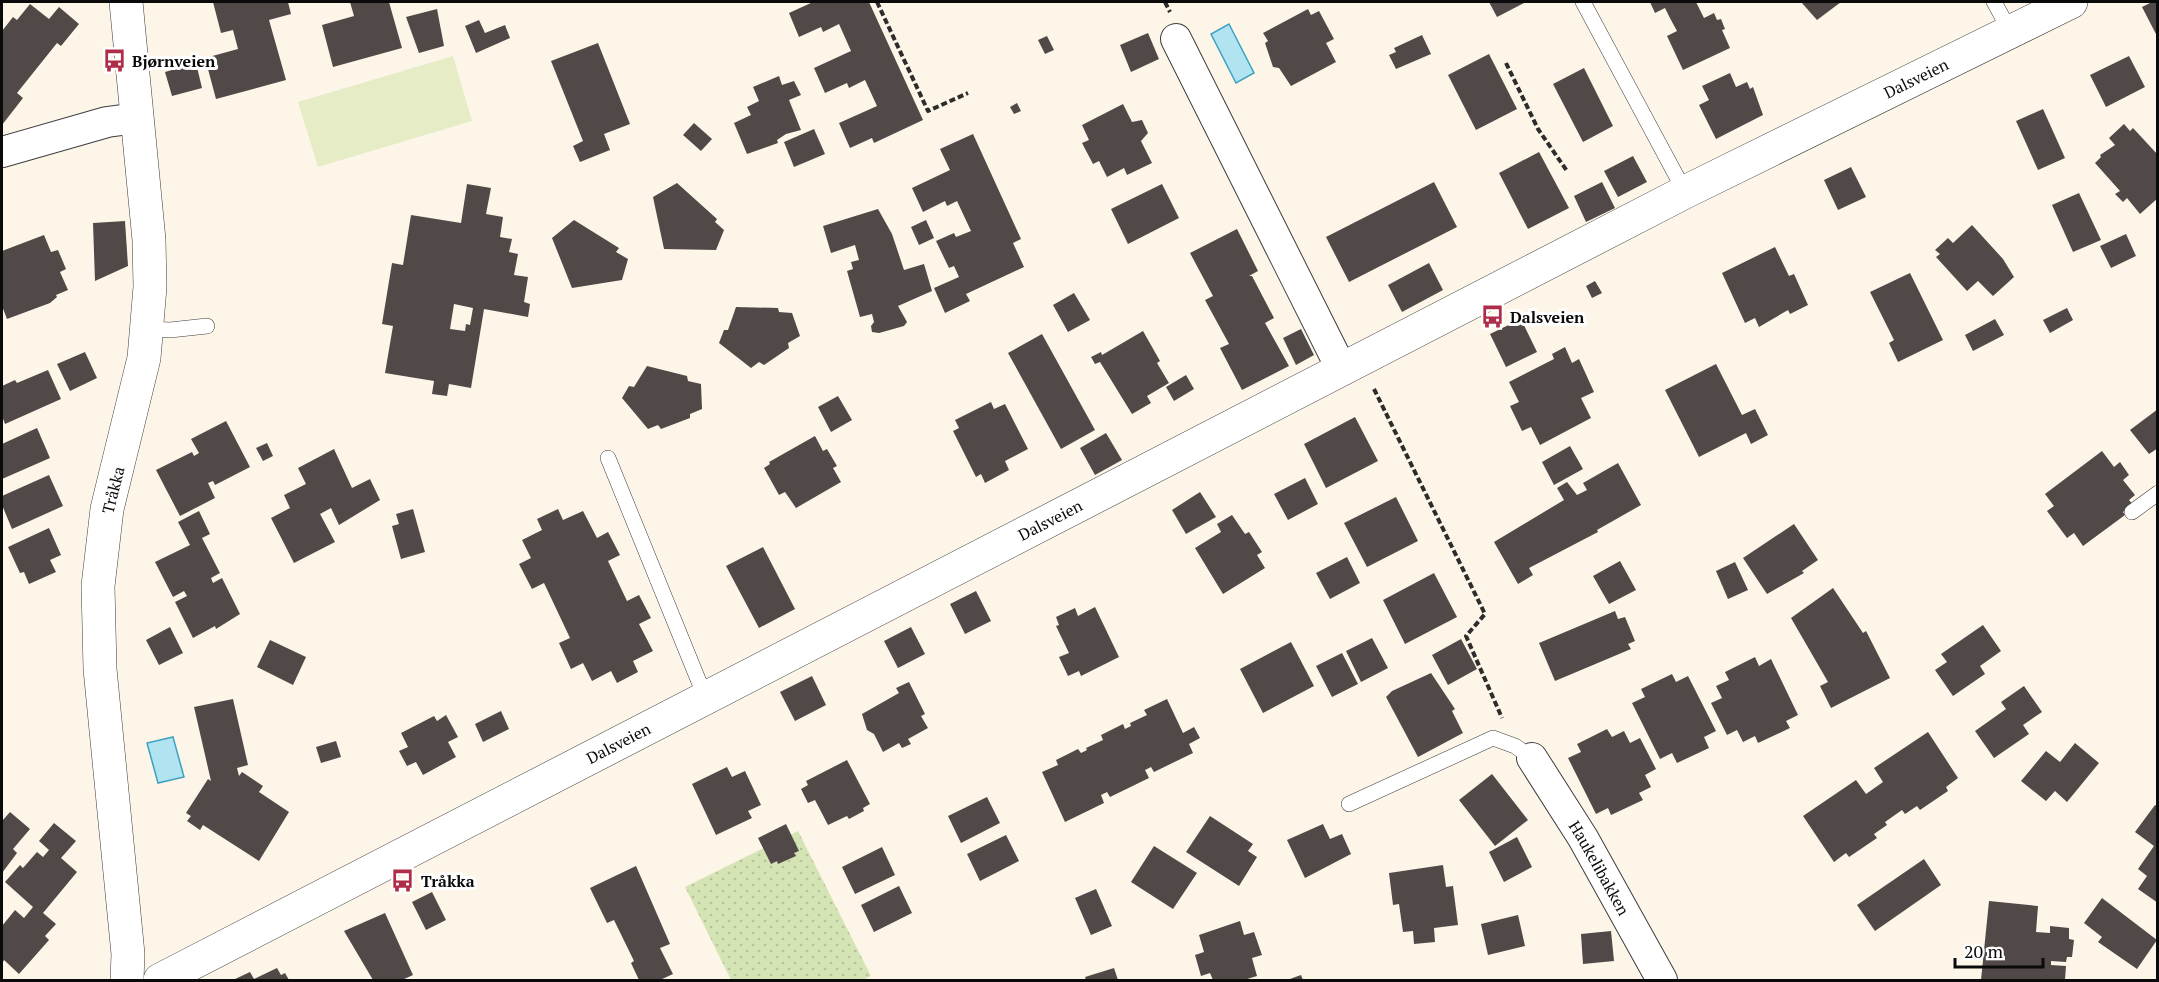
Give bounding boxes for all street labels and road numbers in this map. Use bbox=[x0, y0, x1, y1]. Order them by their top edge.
street label: Dalsveien bbox=[1880, 53, 1952, 104]
street label: Tråkka bbox=[96, 464, 130, 516]
street label: Dalsveien bbox=[1014, 494, 1087, 546]
street label: Dalsveien bbox=[583, 717, 655, 769]
street label: Haukelibakken bbox=[1564, 816, 1635, 920]

